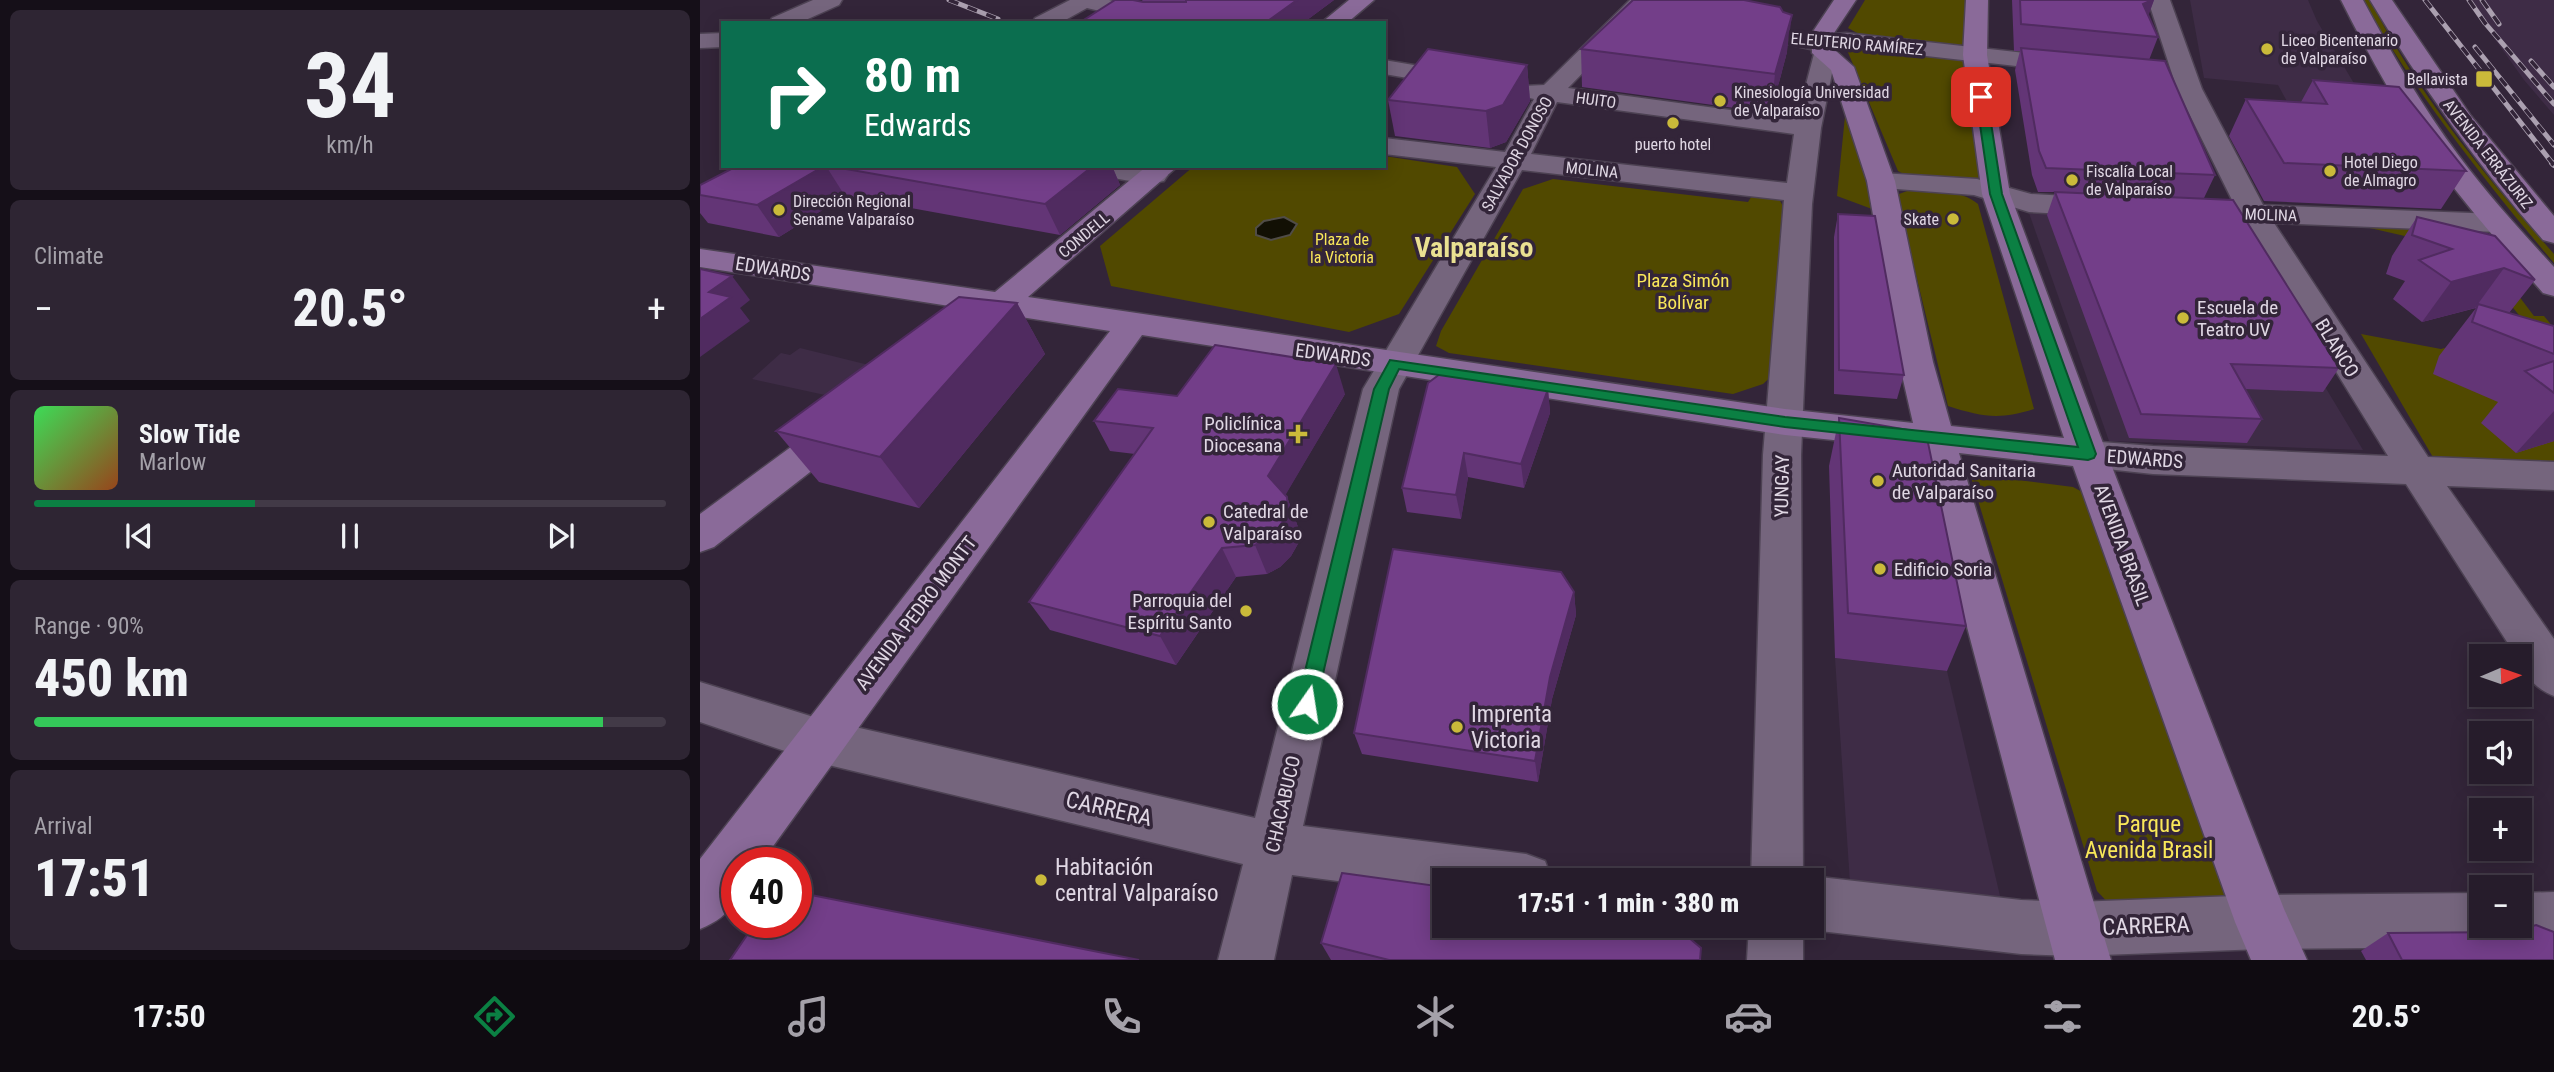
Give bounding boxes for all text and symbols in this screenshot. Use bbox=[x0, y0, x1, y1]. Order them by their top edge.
street label: ELEUTERIO RAMÍREZ bbox=[1790, 29, 1924, 59]
place label: Liceo Bicentenario de Valparaíso bbox=[2281, 31, 2398, 68]
text: 34 bbox=[304, 33, 396, 139]
marker: Liceo Bicentenario de Valparaíso bbox=[2259, 41, 2275, 57]
text: 80 m bbox=[864, 47, 961, 104]
icon: right bbox=[749, 49, 840, 140]
pin bbox=[1951, 67, 2011, 127]
marker: Bellavista bbox=[2474, 69, 2494, 89]
place label: Bellavista bbox=[2407, 70, 2468, 89]
icon: arrive bbox=[1962, 78, 2000, 116]
place label: Kinesiología Universidad de Valparaíso bbox=[1734, 83, 1889, 120]
street label: HUITO bbox=[1575, 88, 1617, 112]
street label: SALVADOR DONOSO bbox=[1478, 93, 1556, 215]
marker: Kinesiología Universidad de Valparaíso bbox=[1712, 93, 1728, 109]
street label: AVENIDA ERRÁZURIZ bbox=[2439, 96, 2537, 212]
text: Edwards bbox=[864, 106, 972, 144]
marker: puerto hotel bbox=[1665, 115, 1681, 131]
text: km/h bbox=[326, 132, 374, 159]
place label: puerto hotel bbox=[1635, 135, 1711, 154]
place label: Hotel Diego de Almagro bbox=[2344, 153, 2418, 190]
street label: MOLINA bbox=[1565, 158, 1619, 182]
place label: Fiscalía Local de Valparaíso bbox=[2086, 162, 2173, 199]
marker: Hotel Diego de Almagro bbox=[2322, 163, 2338, 179]
marker: Fiscalía Local de Valparaíso bbox=[2064, 172, 2080, 188]
place label: Dirección Regional Sename Valparaíso bbox=[793, 192, 914, 229]
marker: Dirección Regional Sename Valparaíso bbox=[771, 202, 787, 218]
street label: MOLINA bbox=[2244, 205, 2298, 225]
street label: CONDELL bbox=[1055, 208, 1114, 262]
place label: Skate bbox=[1904, 210, 1939, 229]
marker: Skate bbox=[1945, 211, 1961, 227]
park label: Plaza de la Victoria bbox=[1310, 230, 1374, 267]
district label: Valparaíso bbox=[1415, 231, 1533, 264]
text: Climate bbox=[34, 243, 104, 270]
street label: EDWARDS bbox=[734, 252, 813, 286]
park label: Plaza Simón Bolívar bbox=[1636, 269, 1730, 314]
text: 20.5° bbox=[292, 278, 408, 339]
text: − bbox=[34, 287, 53, 331]
text: + bbox=[647, 287, 666, 331]
place label: Escuela de Teatro UV bbox=[2197, 296, 2278, 341]
marker: Escuela de Teatro UV bbox=[2175, 310, 2191, 326]
street label: BLANCO bbox=[2310, 315, 2364, 381]
street label: EDWARDS bbox=[1294, 338, 1372, 372]
place label: Policlínica Diocesana bbox=[1204, 412, 1282, 457]
text: Slow Tide bbox=[139, 419, 240, 449]
marker: Policlínica Diocesana bbox=[1288, 424, 1308, 444]
street label: EDWARDS bbox=[2106, 445, 2184, 473]
text: Marlow bbox=[139, 449, 206, 476]
street label: YUNGAY bbox=[1770, 454, 1794, 518]
place label: Autoridad Sanitaria de Valparaíso bbox=[1892, 459, 2036, 504]
marker: Autoridad Sanitaria de Valparaíso bbox=[1870, 473, 1886, 489]
street label: AVENIDA BRASIL bbox=[2089, 481, 2155, 609]
place label: Catedral de Valparaíso bbox=[1223, 500, 1308, 545]
marker: Catedral de Valparaíso bbox=[1201, 514, 1217, 530]
icon: previous bbox=[120, 517, 158, 555]
icon: pause bbox=[331, 517, 369, 555]
icon: next bbox=[542, 517, 580, 555]
street label: AVENIDA PEDRO MONTT bbox=[851, 531, 981, 694]
place label: Edificio Soria bbox=[1894, 558, 1992, 581]
marker: Edificio Soria bbox=[1872, 561, 1888, 577]
place label: Parroquia del Espíritu Santo bbox=[1128, 589, 1232, 634]
marker: Parroquia del Espíritu Santo bbox=[1238, 603, 1254, 619]
text: Range · 90% bbox=[34, 613, 144, 640]
north arrow bbox=[2469, 644, 2532, 707]
map controls bbox=[2469, 644, 2532, 938]
text: 450 km bbox=[34, 648, 189, 709]
position arrow bbox=[1270, 667, 1344, 741]
place label: Imprenta Victoria bbox=[1471, 701, 1552, 754]
marker: Imprenta Victoria bbox=[1449, 719, 1465, 735]
button: sound bbox=[2469, 721, 2532, 784]
street label: CHACABUCO bbox=[1261, 753, 1305, 855]
street label: CARRERA bbox=[1063, 786, 1155, 832]
button: + bbox=[2469, 798, 2532, 861]
park label: Parque Avenida Brasil bbox=[2085, 811, 2213, 864]
text: Arrival bbox=[34, 813, 93, 840]
speed limit sign: 40 bbox=[721, 847, 812, 938]
text: 17:51 bbox=[34, 848, 154, 909]
place label: Habitación central Valparaíso bbox=[1055, 854, 1219, 907]
marker: Habitación central Valparaíso bbox=[1033, 872, 1049, 888]
button: − bbox=[2469, 875, 2532, 938]
text: 17:51 · 1 min · 380 m bbox=[1517, 888, 1739, 918]
street label: CARRERA bbox=[2102, 911, 2190, 941]
icon: directions bbox=[470, 992, 519, 1041]
icon: music bbox=[784, 992, 833, 1041]
icon: phone bbox=[1097, 992, 1146, 1041]
icon: climate bbox=[1411, 992, 1460, 1041]
icon: car bbox=[1724, 992, 1773, 1041]
icon: filters bbox=[2038, 992, 2087, 1041]
text: 17:50 bbox=[132, 997, 206, 1035]
text: 20.5° bbox=[2351, 997, 2422, 1035]

